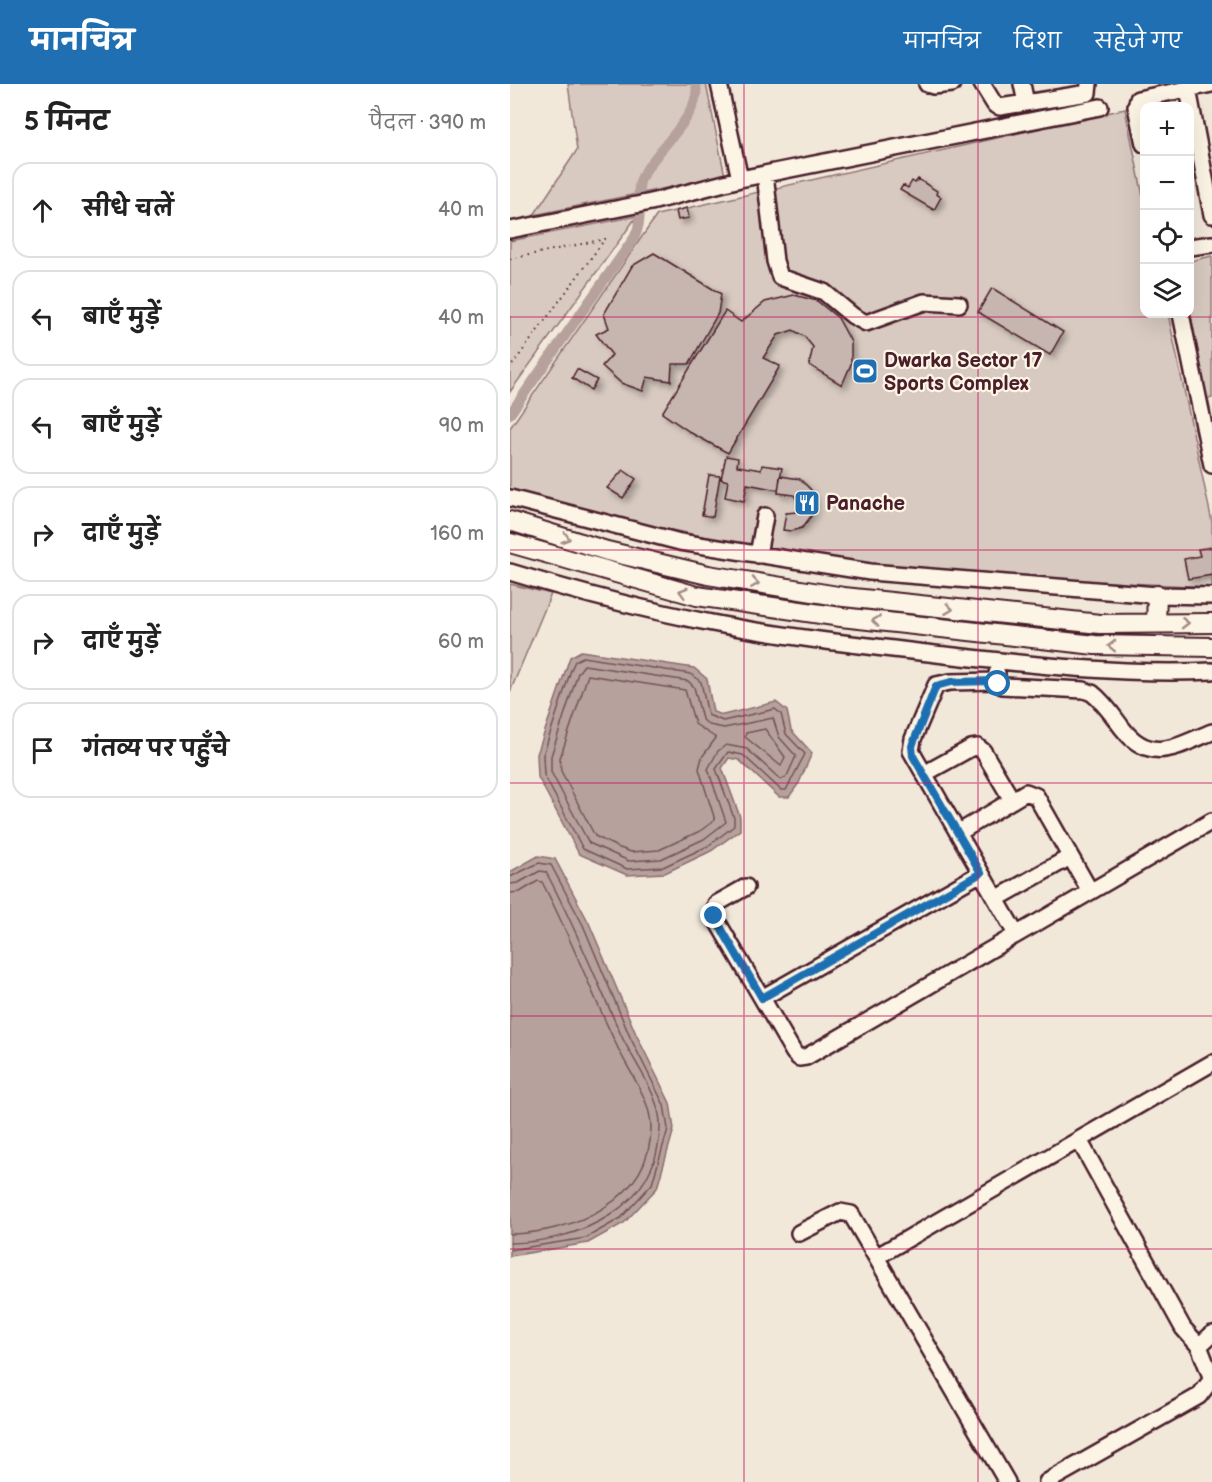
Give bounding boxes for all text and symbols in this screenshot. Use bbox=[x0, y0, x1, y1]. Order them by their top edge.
text: मानचित्र bbox=[30, 25, 134, 58]
text: मानचित्र bbox=[904, 29, 981, 54]
text: दिशा bbox=[1014, 29, 1061, 54]
text: सहेजे गए bbox=[1094, 29, 1182, 54]
map controls bbox=[1140, 102, 1194, 318]
button: + bbox=[1140, 102, 1194, 156]
text: 5 मिनट bbox=[24, 107, 109, 138]
text: पैदल · 390 m bbox=[369, 111, 486, 135]
button: − bbox=[1140, 156, 1194, 210]
icon: ahead bbox=[26, 194, 59, 227]
text: सीधे चलें bbox=[83, 196, 173, 223]
text: 40 m bbox=[438, 198, 484, 222]
button: locate bbox=[1140, 210, 1194, 264]
button: layers bbox=[1140, 264, 1194, 318]
icon: left bbox=[26, 302, 59, 335]
text: बाएँ मुड़ें bbox=[83, 304, 161, 331]
text: 40 m bbox=[438, 306, 484, 330]
place label: Dwarka Sector 17 Sports Complex bbox=[884, 349, 1042, 396]
sports icon: Dwarka Sector 17 Sports Complex bbox=[850, 356, 880, 386]
icon: left bbox=[26, 410, 59, 443]
text: बाएँ मुड़ें bbox=[83, 412, 161, 439]
text: 90 m bbox=[439, 414, 484, 438]
restaurant icon: Panache bbox=[792, 488, 822, 518]
place label: Panache bbox=[826, 492, 905, 516]
icon: right bbox=[26, 518, 59, 551]
text: दाएँ मुड़ें bbox=[83, 520, 160, 547]
text: 160 m bbox=[430, 522, 484, 546]
one-way arrow bbox=[560, 531, 571, 543]
one-way arrow bbox=[751, 576, 760, 588]
one-way arrow bbox=[678, 587, 689, 599]
one-way arrow bbox=[944, 602, 953, 615]
one-way arrow bbox=[871, 615, 880, 627]
one-way arrow bbox=[1180, 617, 1189, 629]
icon: right bbox=[26, 626, 59, 659]
text: दाएँ मुड़ें bbox=[83, 628, 160, 655]
text: 60 m bbox=[438, 630, 484, 654]
one-way arrow bbox=[1107, 639, 1116, 652]
route start bbox=[984, 670, 1010, 696]
icon: arrive bbox=[26, 734, 59, 767]
text: गंतव्य पर पहुँचे bbox=[83, 736, 229, 763]
route end bbox=[700, 902, 726, 928]

